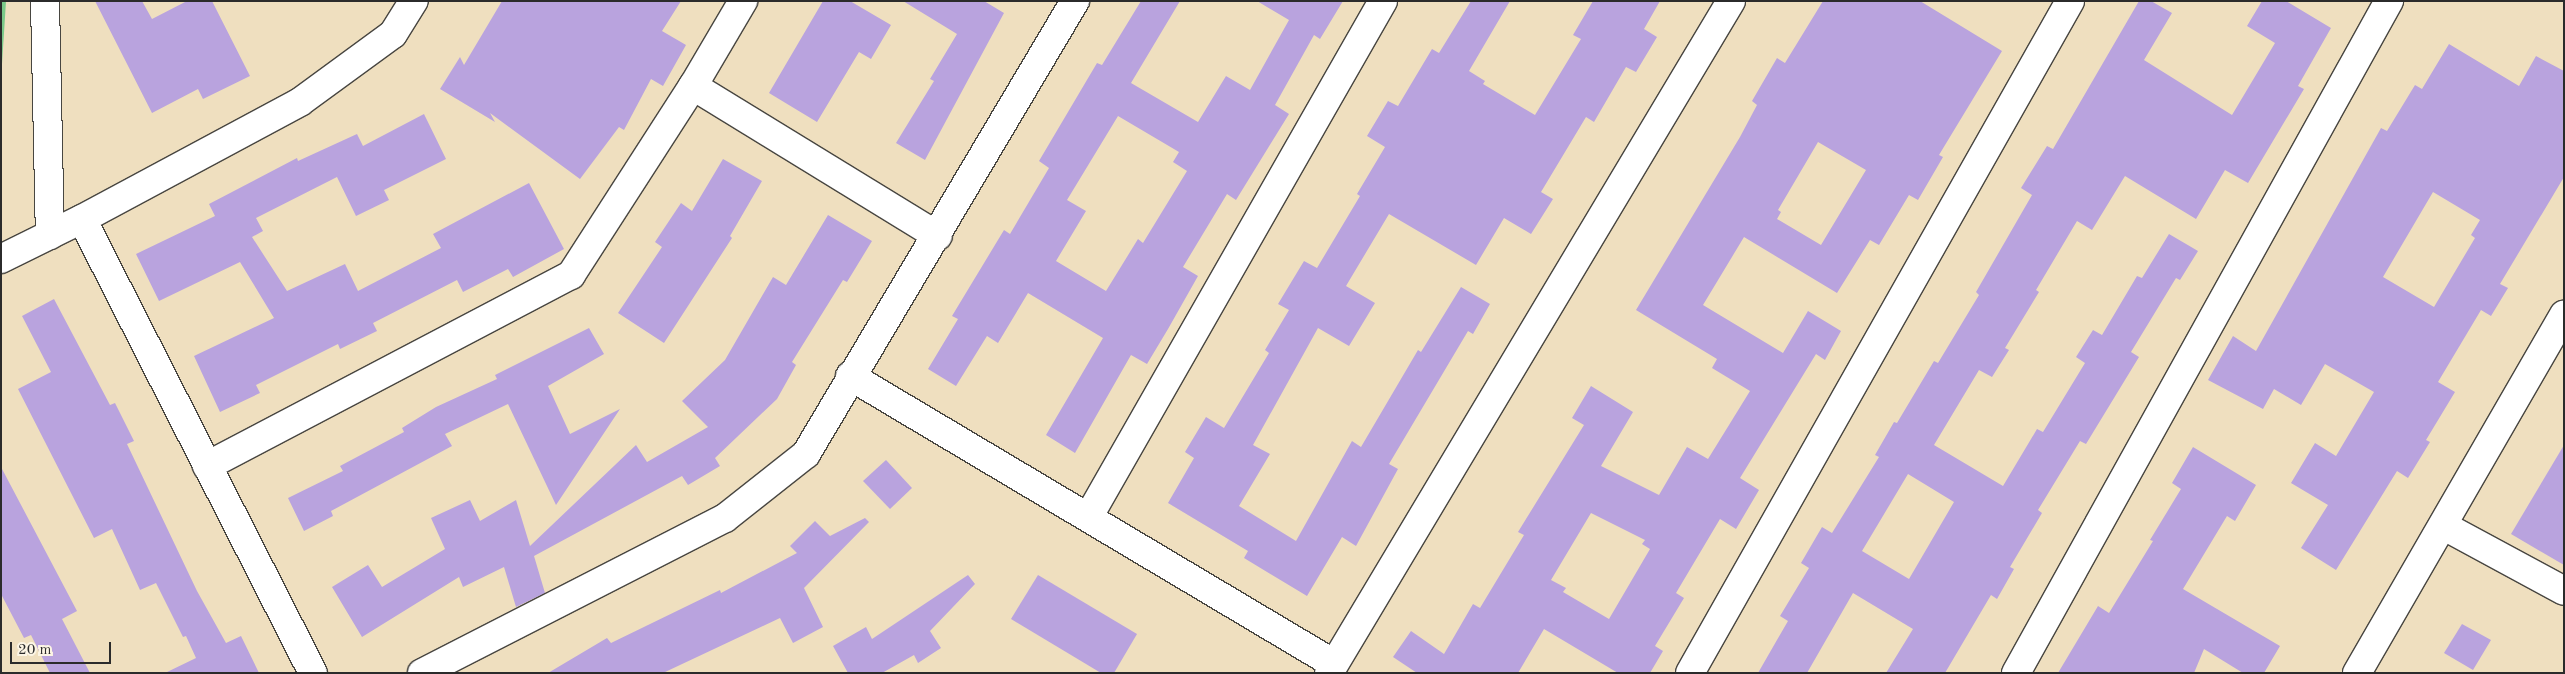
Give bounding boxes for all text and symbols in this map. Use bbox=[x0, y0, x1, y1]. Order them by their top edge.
scale bar bbox=[12, 632, 114, 664]
text: 20 m bbox=[18, 643, 52, 658]

